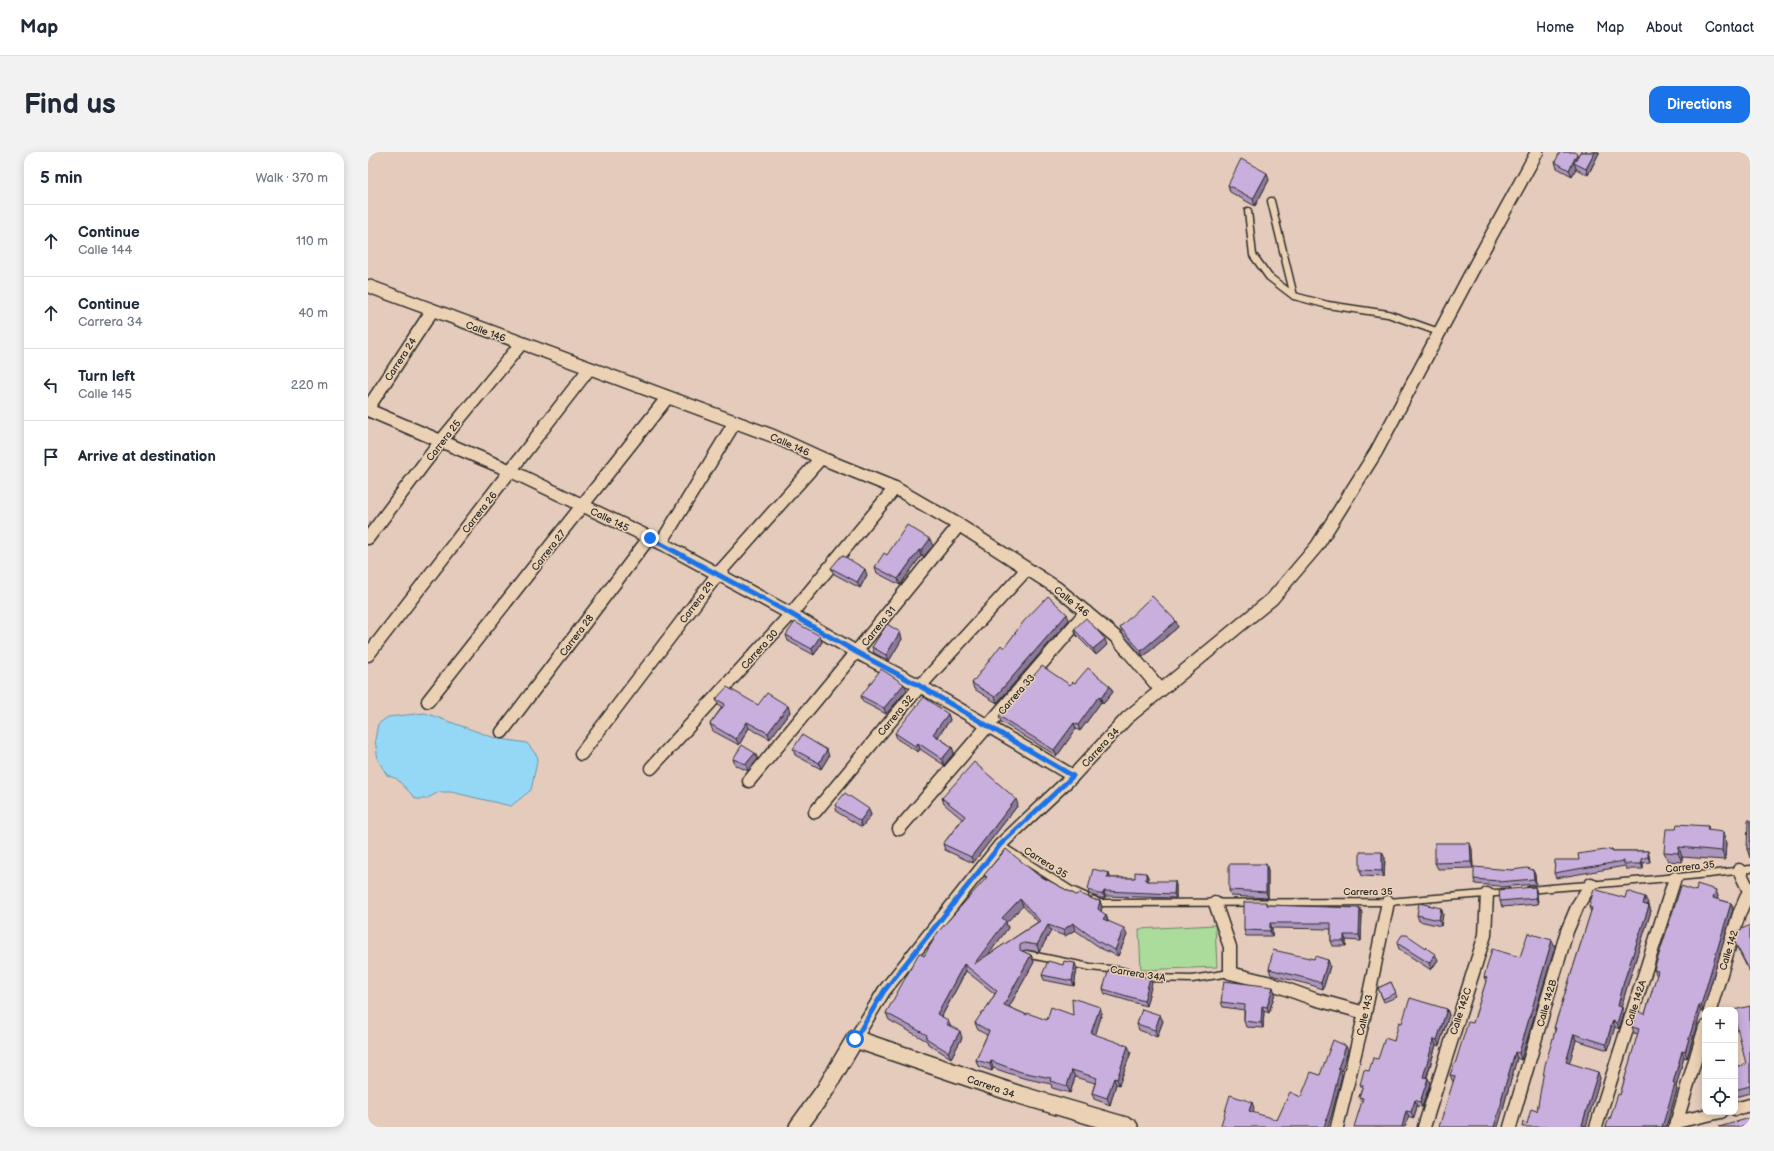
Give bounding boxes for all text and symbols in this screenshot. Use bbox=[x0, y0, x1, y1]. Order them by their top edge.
text: Map bbox=[20, 16, 58, 39]
text: Home bbox=[1536, 19, 1574, 36]
text: Map bbox=[1596, 19, 1624, 36]
text: About bbox=[1646, 19, 1683, 36]
text: Contact bbox=[1705, 19, 1754, 36]
button: Directions bbox=[1649, 86, 1750, 123]
text: Find us bbox=[24, 88, 116, 121]
text: 5 min bbox=[40, 168, 83, 188]
text: Walk · 370 m bbox=[255, 170, 328, 186]
text: Continue bbox=[78, 223, 140, 242]
icon: ahead bbox=[40, 230, 62, 252]
text: 110 m bbox=[296, 233, 328, 249]
text: Calle 144 bbox=[78, 242, 132, 258]
text: Continue bbox=[78, 295, 140, 314]
icon: ahead bbox=[40, 302, 62, 324]
text: 40 m bbox=[298, 305, 328, 321]
text: Carrera 34 bbox=[78, 314, 143, 330]
street label: Calle 146 bbox=[464, 319, 507, 345]
street label: Carrera 24 bbox=[382, 336, 419, 384]
text: Turn left bbox=[78, 367, 135, 386]
icon: left bbox=[40, 374, 62, 396]
text: 220 m bbox=[291, 377, 328, 393]
text: Calle 145 bbox=[78, 386, 132, 402]
street label: Carrera 25 bbox=[424, 417, 464, 464]
street label: Calle 146 bbox=[768, 431, 811, 459]
icon: arrive bbox=[40, 446, 62, 468]
text: Arrive at destination bbox=[78, 447, 216, 466]
street label: Carrera 26 bbox=[460, 489, 500, 536]
street label: Calle 145 bbox=[588, 505, 631, 535]
street label: Carrera 27 bbox=[529, 528, 568, 573]
route end bbox=[641, 529, 659, 547]
street label: Carrera 29 bbox=[677, 579, 717, 626]
street label: Calle 146 bbox=[1051, 584, 1091, 620]
street label: Carrera 31 bbox=[859, 604, 898, 649]
street label: Carrera 28 bbox=[557, 612, 596, 659]
street label: Carrera 30 bbox=[739, 627, 781, 672]
street label: Carrera 33 bbox=[996, 672, 1038, 717]
street label: Carrera 32 bbox=[875, 693, 916, 738]
street label: Carrera 34 bbox=[1079, 725, 1122, 770]
street label: Carrera 35 bbox=[1021, 845, 1070, 881]
street label: Carrera 35 bbox=[1665, 858, 1716, 876]
street label: Carrera 35 bbox=[1343, 886, 1393, 898]
street label: Calle 142 bbox=[1717, 929, 1741, 972]
street label: Carrera 34A bbox=[1109, 964, 1167, 984]
street label: Calle 142B bbox=[1535, 978, 1559, 1028]
street label: Calle 142A bbox=[1623, 978, 1649, 1028]
street label: Calle 142C bbox=[1448, 986, 1474, 1036]
street label: Calle 143 bbox=[1354, 993, 1376, 1037]
map controls bbox=[1702, 1007, 1738, 1115]
button: + bbox=[1702, 1007, 1738, 1043]
route start bbox=[846, 1030, 864, 1048]
button: − bbox=[1702, 1043, 1738, 1079]
street label: Carrera 34 bbox=[965, 1073, 1016, 1101]
button: locate bbox=[1702, 1079, 1738, 1115]

